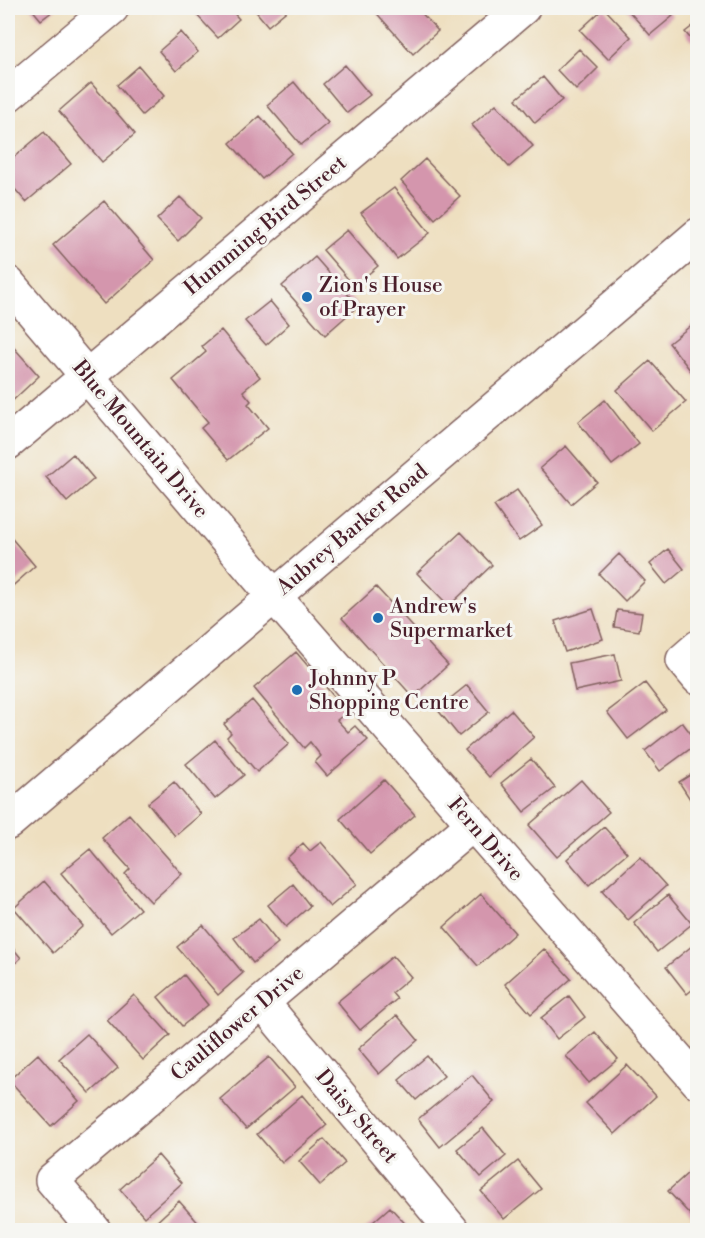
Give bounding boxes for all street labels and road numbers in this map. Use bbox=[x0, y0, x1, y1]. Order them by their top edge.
street label: Humming Bird Street bbox=[179, 150, 353, 301]
street label: Blue Mountain Drive bbox=[66, 355, 214, 524]
street label: Aubrey Barker Road bbox=[271, 459, 434, 601]
street label: Fern Drive bbox=[442, 792, 529, 887]
street label: Cauliflower Drive bbox=[166, 960, 310, 1087]
street label: Daisy Street bbox=[309, 1064, 404, 1170]

